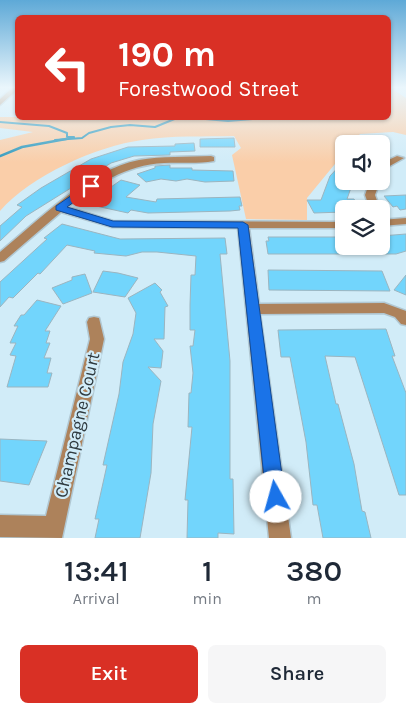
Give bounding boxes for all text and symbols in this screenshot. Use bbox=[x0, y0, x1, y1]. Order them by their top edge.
text: 190 m bbox=[118, 34, 216, 75]
icon: left bbox=[35, 35, 100, 100]
text: Forestwood Street bbox=[118, 76, 299, 102]
map controls bbox=[335, 135, 390, 255]
button: sound bbox=[335, 135, 390, 190]
pin bbox=[70, 165, 112, 207]
icon: arrive bbox=[77, 172, 105, 200]
button: layers bbox=[335, 200, 390, 255]
street label: Champagne Court bbox=[50, 350, 104, 500]
position arrow bbox=[249, 470, 301, 522]
text: 13:41 bbox=[64, 553, 129, 589]
text: 1 bbox=[202, 553, 213, 589]
text: 380 bbox=[286, 553, 342, 589]
text: Arrival bbox=[73, 589, 120, 608]
text: min bbox=[193, 589, 222, 608]
text: m bbox=[306, 589, 321, 608]
button: Exit bbox=[20, 645, 198, 703]
button: Share bbox=[208, 645, 386, 703]

